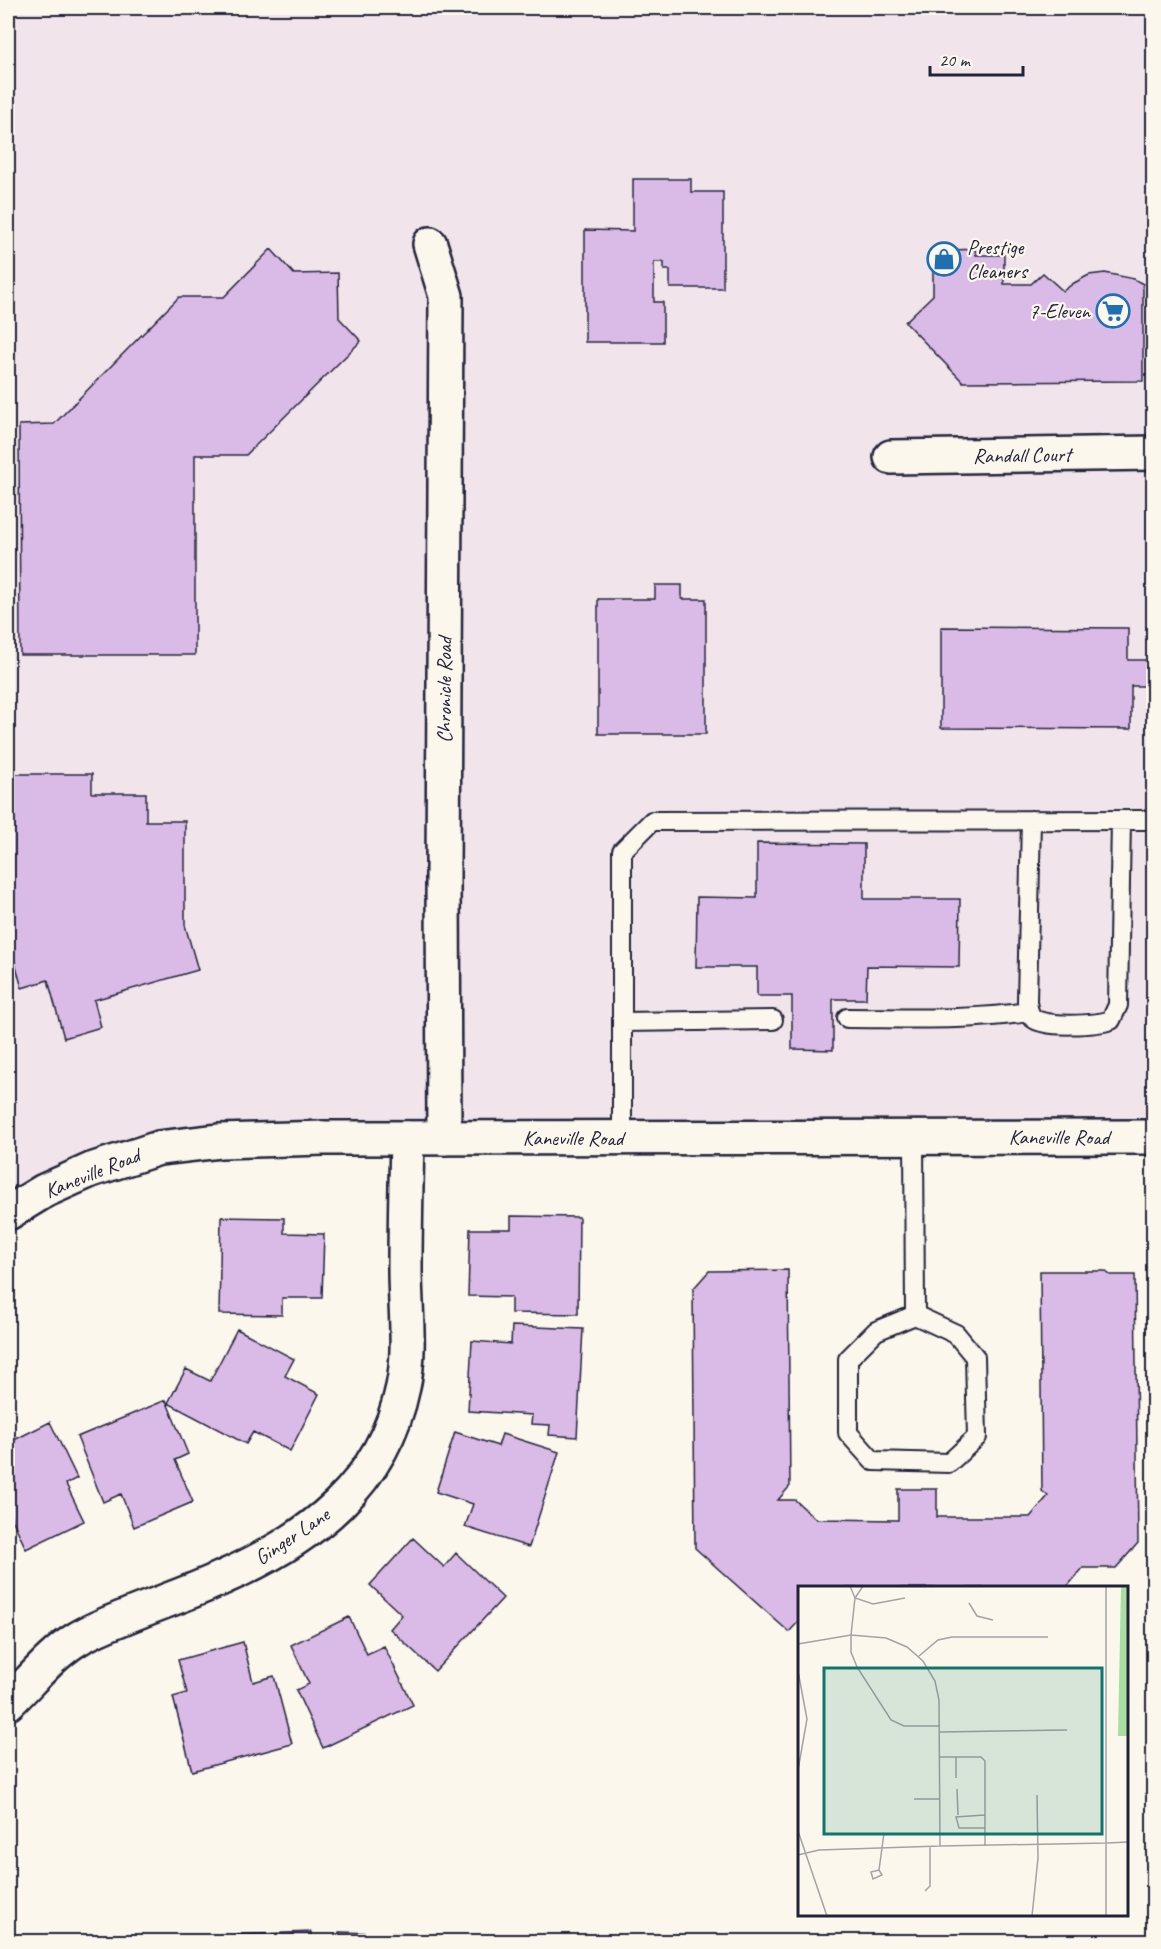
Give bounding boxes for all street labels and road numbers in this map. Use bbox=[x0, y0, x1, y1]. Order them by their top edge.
street label: Randall Court bbox=[973, 441, 1074, 469]
street label: Chronicle Road bbox=[431, 634, 457, 743]
street label: Kaneville Road bbox=[1009, 1124, 1113, 1150]
street label: Kaneville Road bbox=[523, 1125, 627, 1151]
street label: Kaneville Road bbox=[41, 1141, 147, 1204]
street label: Ginger Lane bbox=[250, 1500, 336, 1570]

